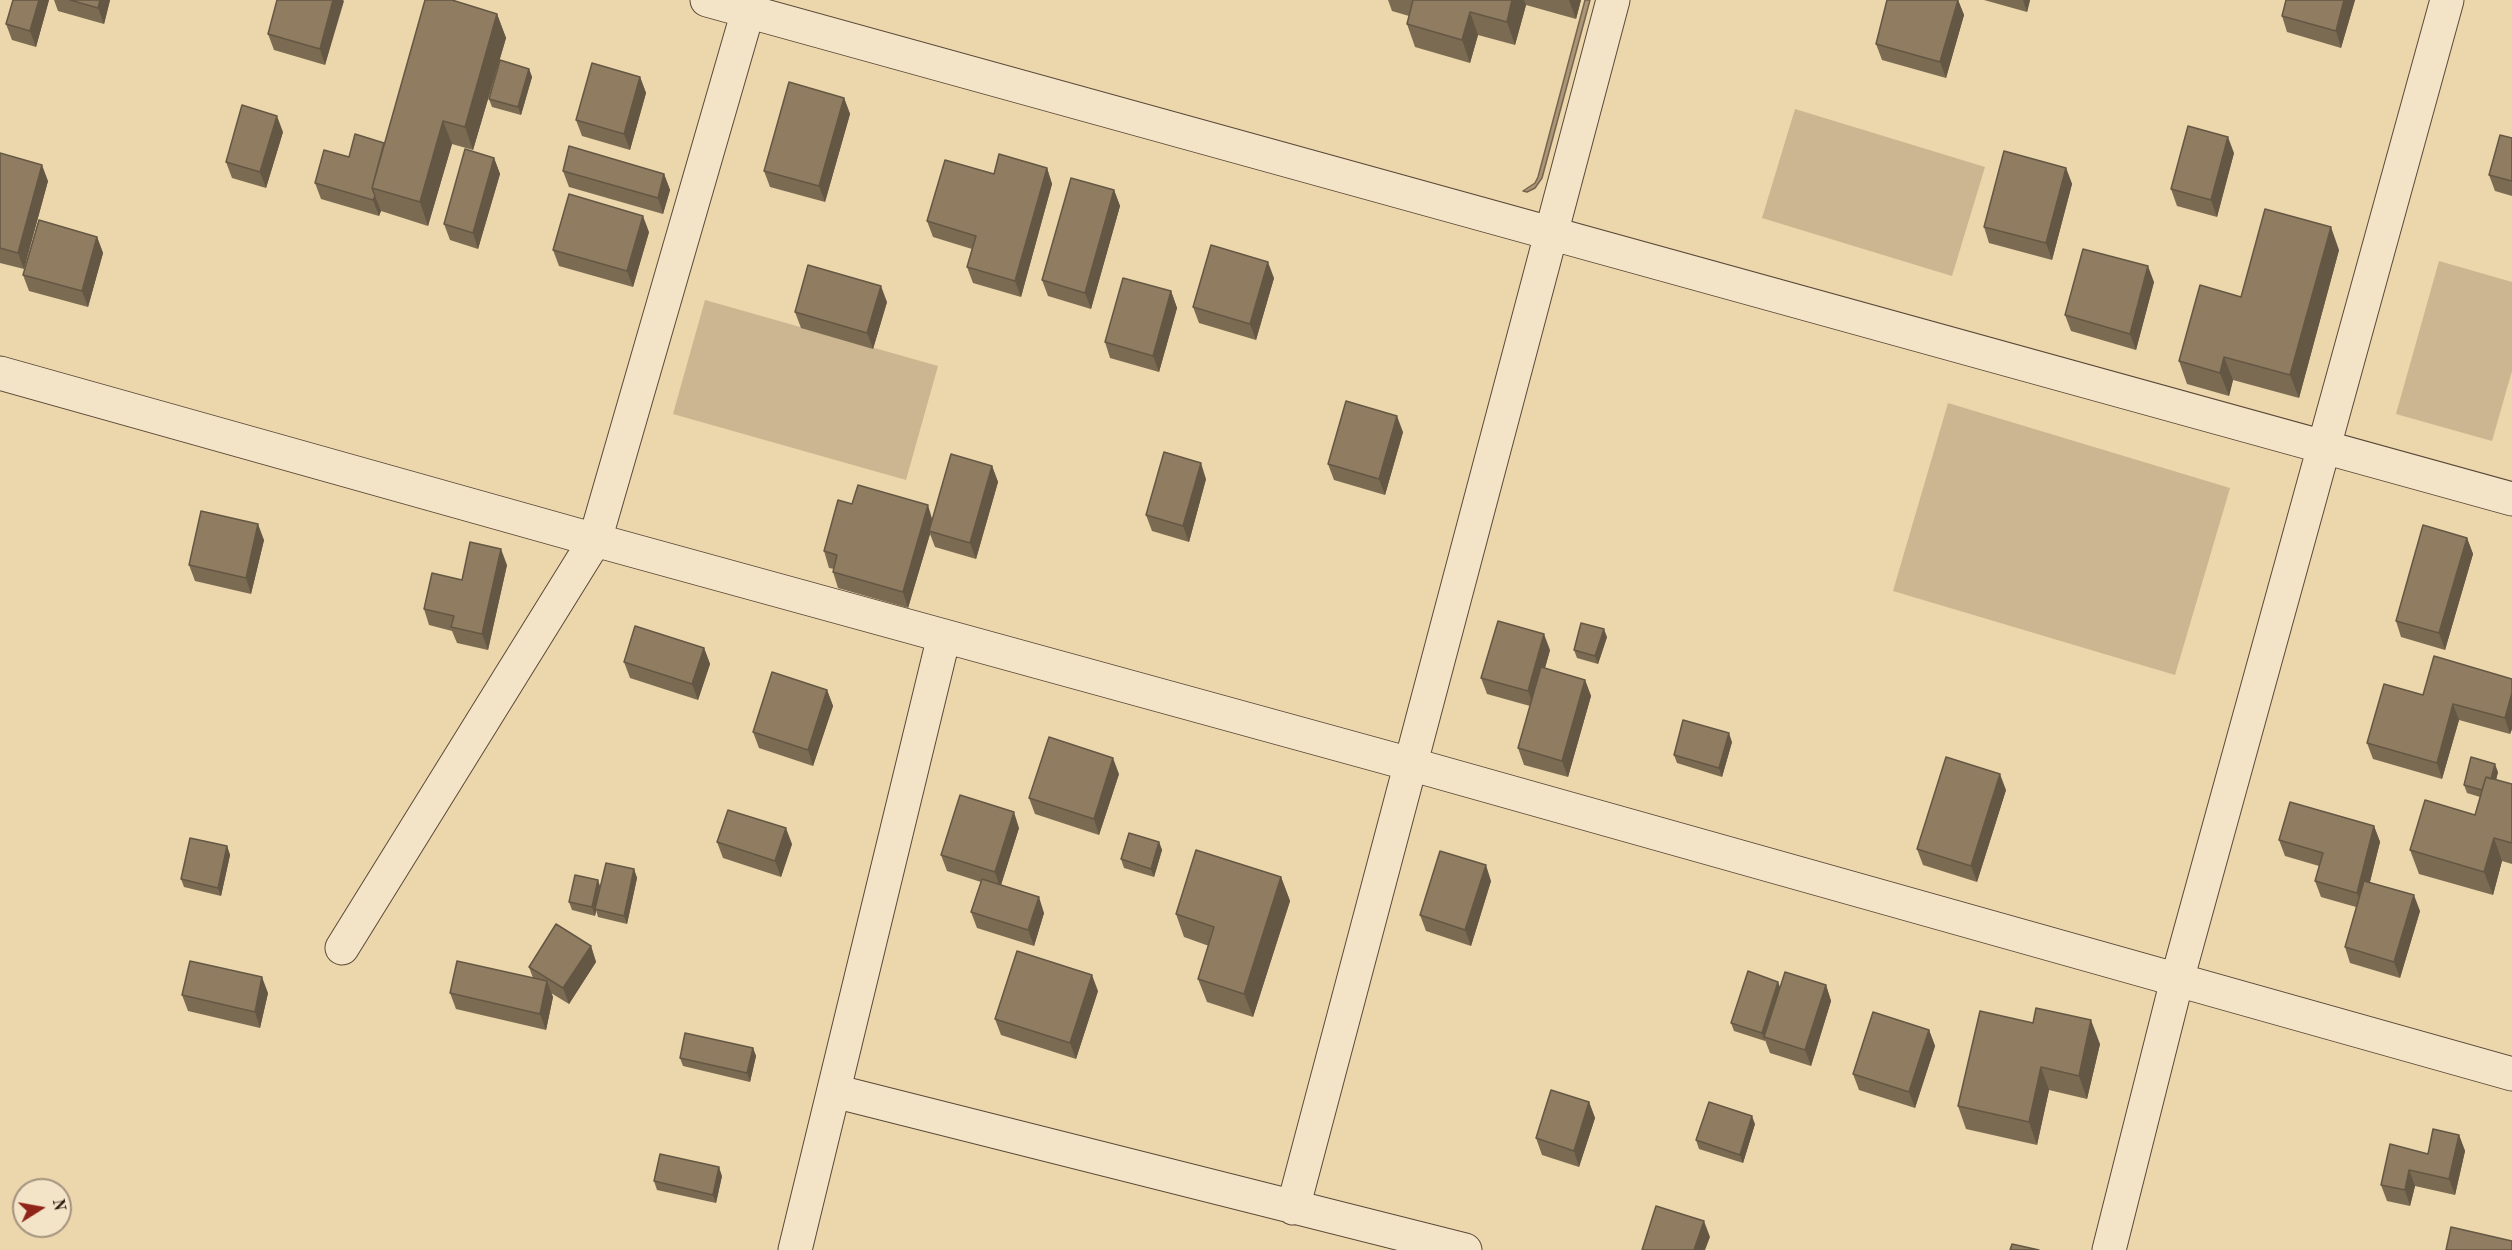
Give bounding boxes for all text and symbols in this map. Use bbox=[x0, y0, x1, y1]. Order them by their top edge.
north arrow bbox=[12, 1178, 72, 1238]
text: N bbox=[49, 1197, 67, 1212]

